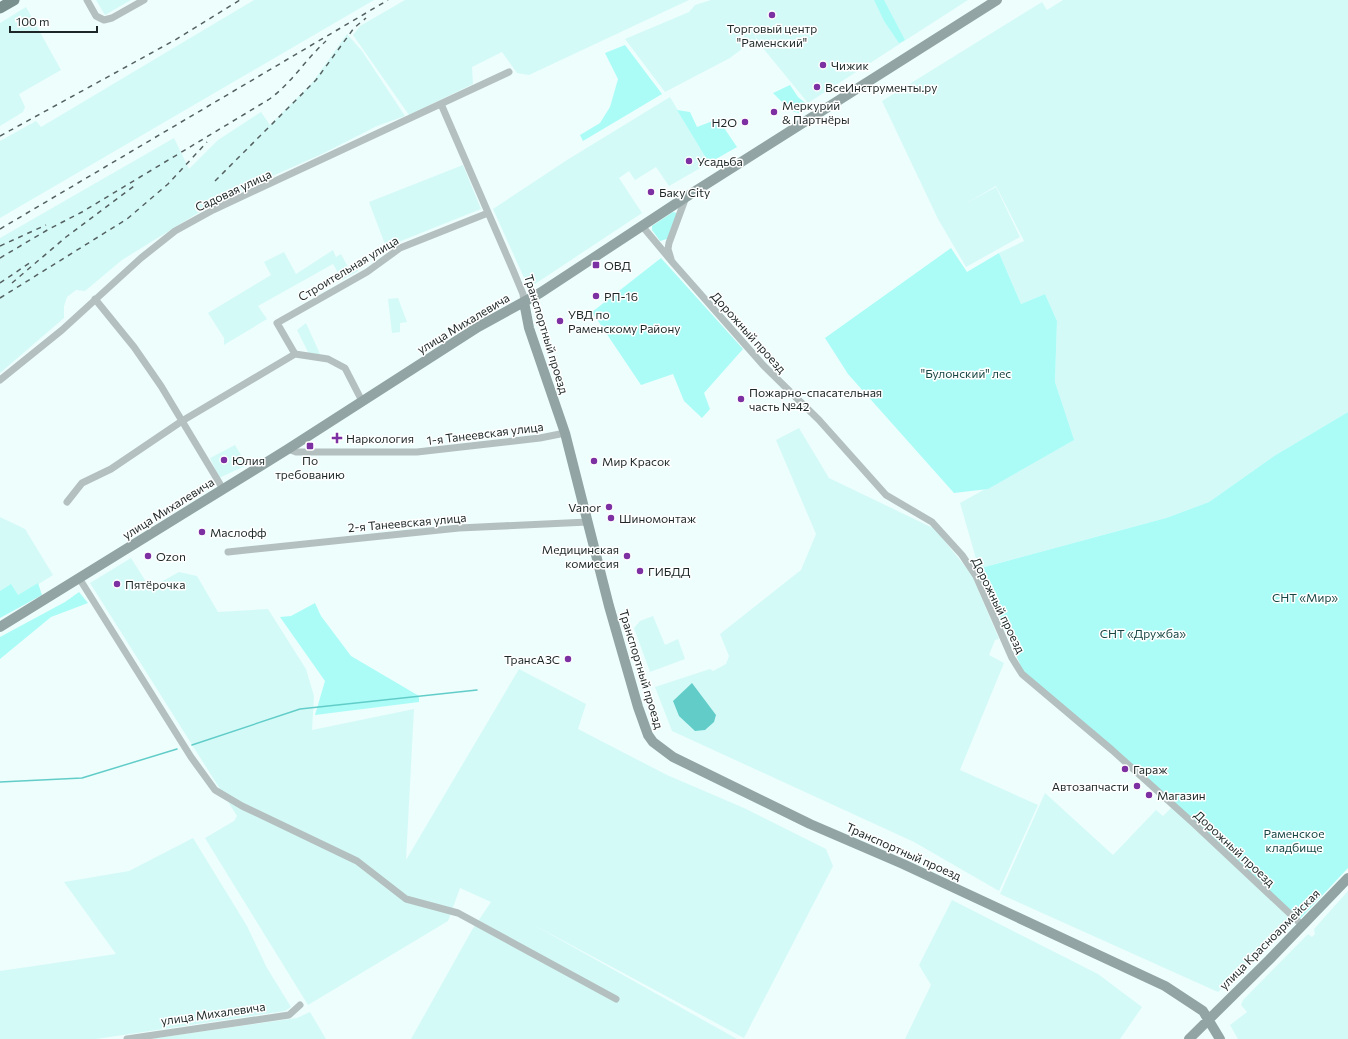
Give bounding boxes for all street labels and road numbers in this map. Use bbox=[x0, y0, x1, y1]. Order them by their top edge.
street label: Садовая улица bbox=[193, 166, 273, 214]
street label: Строительная улица bbox=[295, 233, 401, 303]
street label: Транспортный проезд bbox=[522, 273, 572, 395]
street label: Дорожный проезд bbox=[709, 288, 789, 376]
street label: улица Михалевича bbox=[414, 290, 512, 356]
street label: 1-я Танеевская улица bbox=[426, 419, 544, 447]
street label: улица Михалевича bbox=[120, 474, 216, 542]
street label: 2-я Танеевская улица bbox=[347, 510, 467, 534]
street label: Дорожный проезд bbox=[970, 555, 1028, 655]
street label: Транспортный проезд bbox=[617, 608, 667, 730]
street label: Дорожный проезд bbox=[1192, 807, 1278, 889]
street label: Транспортный проезд bbox=[844, 819, 964, 883]
street label: улица Красноармейская bbox=[1216, 886, 1322, 992]
street label: улица Михалевича bbox=[160, 999, 266, 1027]

